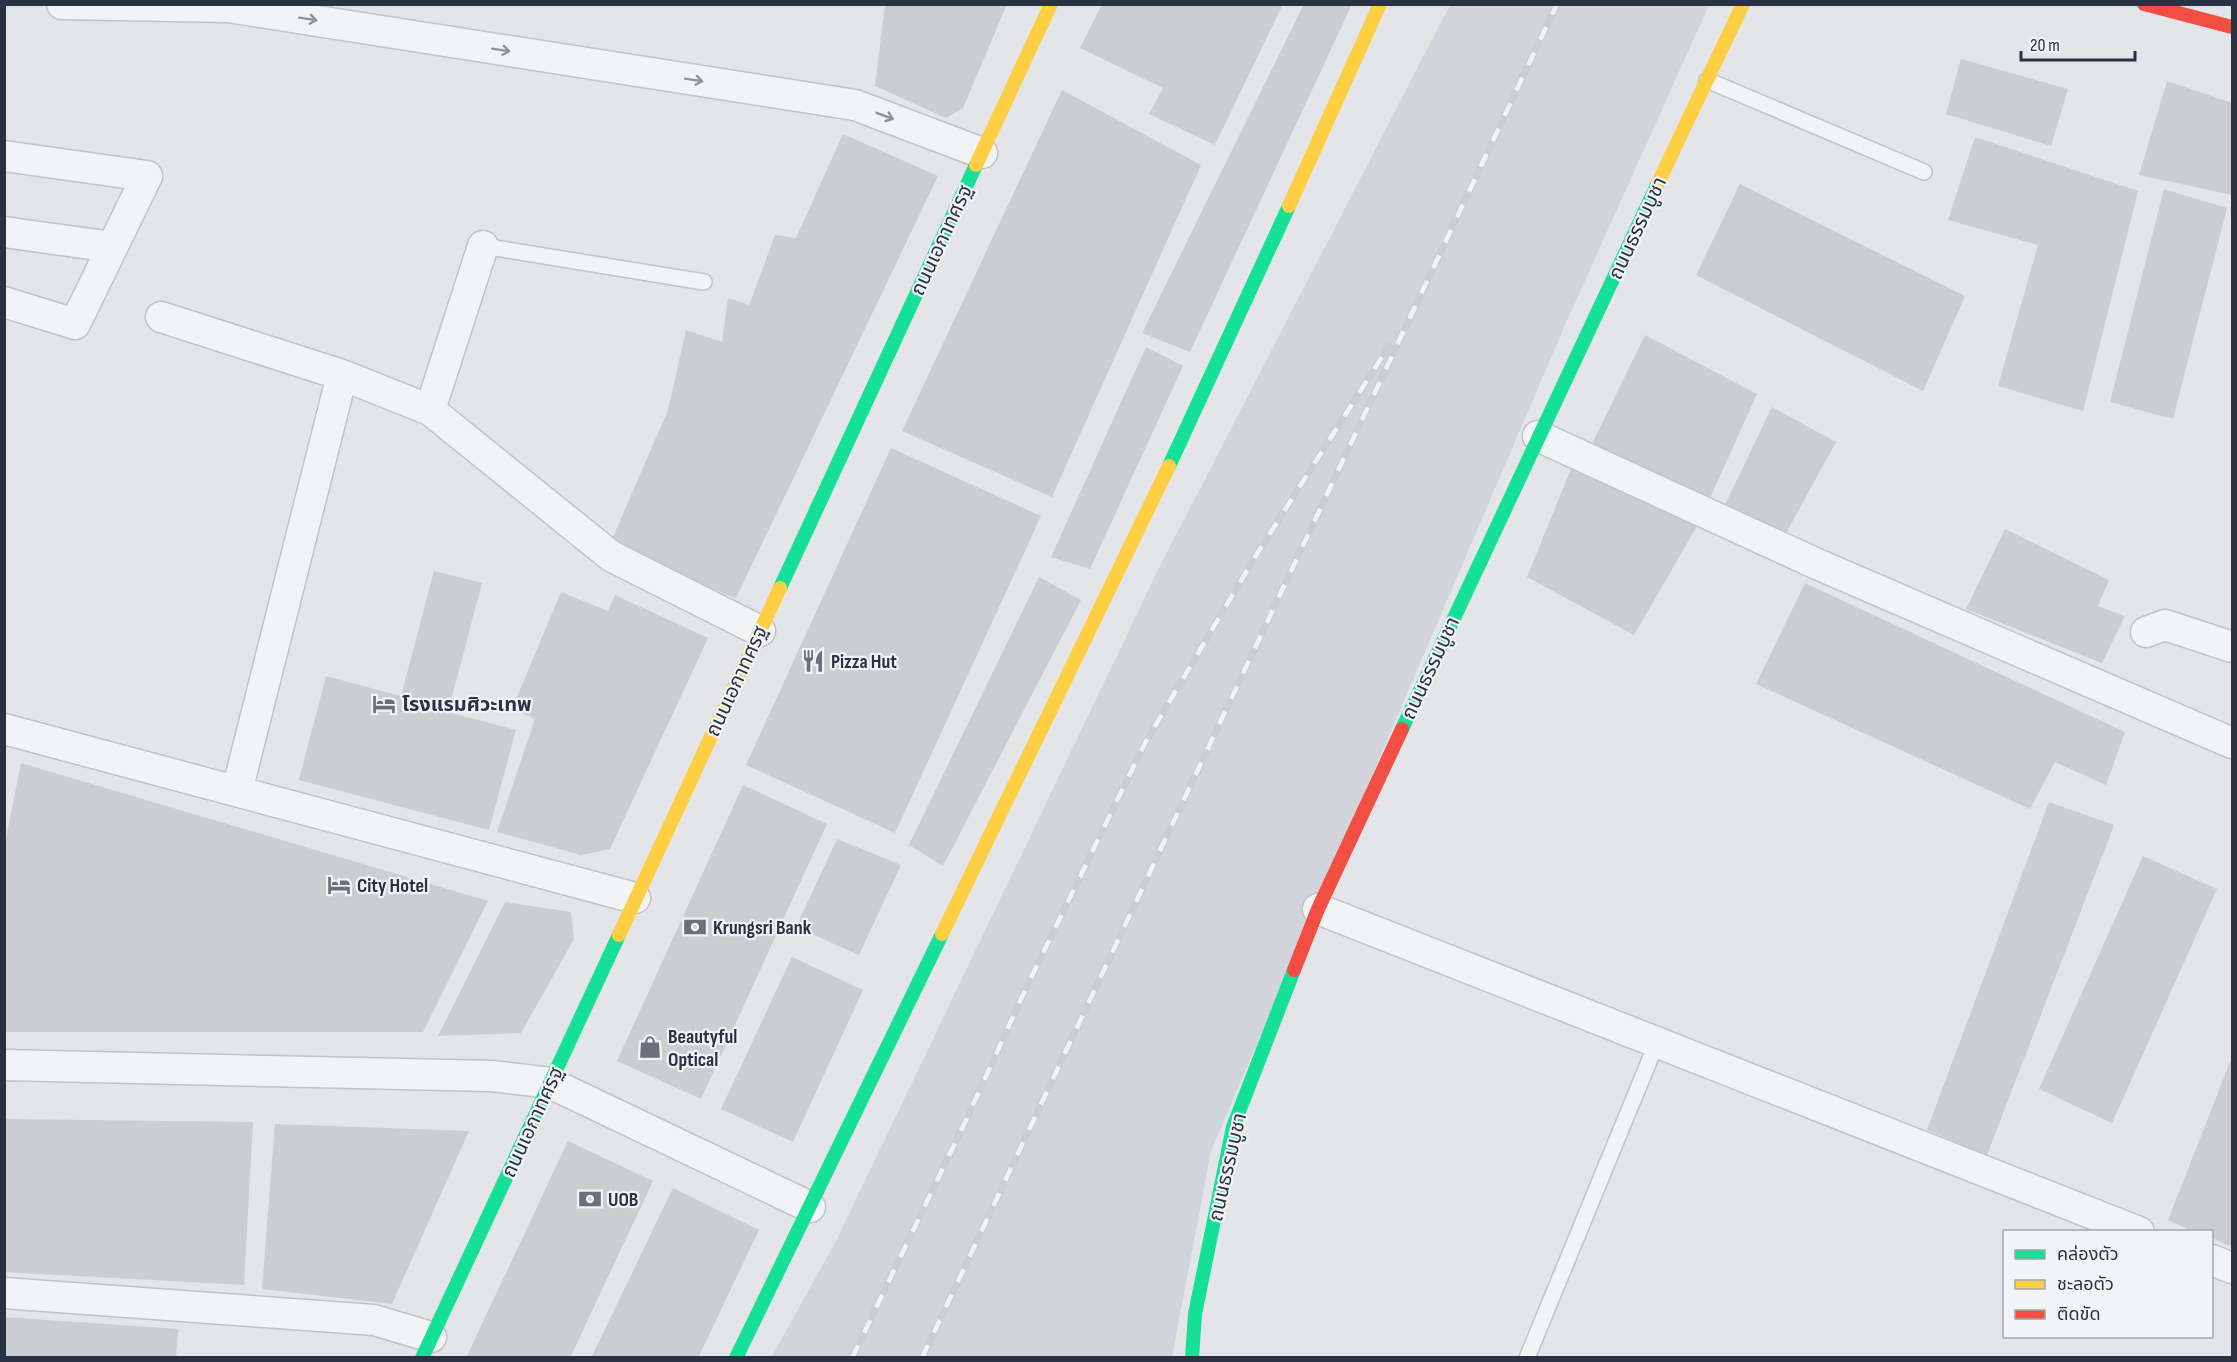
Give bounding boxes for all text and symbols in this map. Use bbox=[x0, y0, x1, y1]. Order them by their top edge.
one-way arrow bbox=[298, 14, 318, 25]
scale bar bbox=[2021, 24, 2135, 62]
text: 20 m bbox=[2030, 35, 2060, 56]
one-way arrow bbox=[491, 44, 510, 55]
one-way arrow bbox=[683, 74, 703, 85]
one-way arrow bbox=[875, 112, 894, 123]
street label: ถนนธรรมบูชา bbox=[1604, 173, 1672, 284]
street label: ถนนเอกาทศรฐ bbox=[906, 181, 978, 300]
street label: ถนนธรรมบูชา bbox=[1397, 613, 1465, 724]
street label: ถนนเอกาทศรฐ bbox=[701, 622, 773, 741]
restaurant icon: Pizza Hut bbox=[800, 648, 826, 674]
place label: Pizza Hut bbox=[831, 650, 897, 674]
hotel icon: โรงแรมศิวะเทพ bbox=[371, 691, 397, 717]
place label: โรงแรมศิวะเทพ bbox=[402, 693, 532, 717]
hotel icon: City Hotel bbox=[326, 872, 352, 898]
place label: City Hotel bbox=[357, 874, 428, 898]
bank icon: Krungsri Bank bbox=[682, 914, 708, 940]
place label: Krungsri Bank bbox=[713, 916, 812, 940]
place label: Beautyful Optical bbox=[668, 1025, 737, 1072]
shop icon: Beautyful Optical bbox=[637, 1034, 663, 1060]
street label: ถนนเอกาทศรฐ bbox=[497, 1063, 569, 1182]
street label: ถนนธรรมบูชา bbox=[1204, 1111, 1252, 1224]
bank icon: UOB bbox=[577, 1186, 603, 1212]
place label: UOB bbox=[608, 1188, 638, 1212]
legend bbox=[2003, 1230, 2213, 1338]
text: คล่องตัว bbox=[2057, 1244, 2119, 1265]
text: ชะลอตัว bbox=[2057, 1274, 2114, 1295]
text: ติดขัด bbox=[2057, 1304, 2100, 1325]

